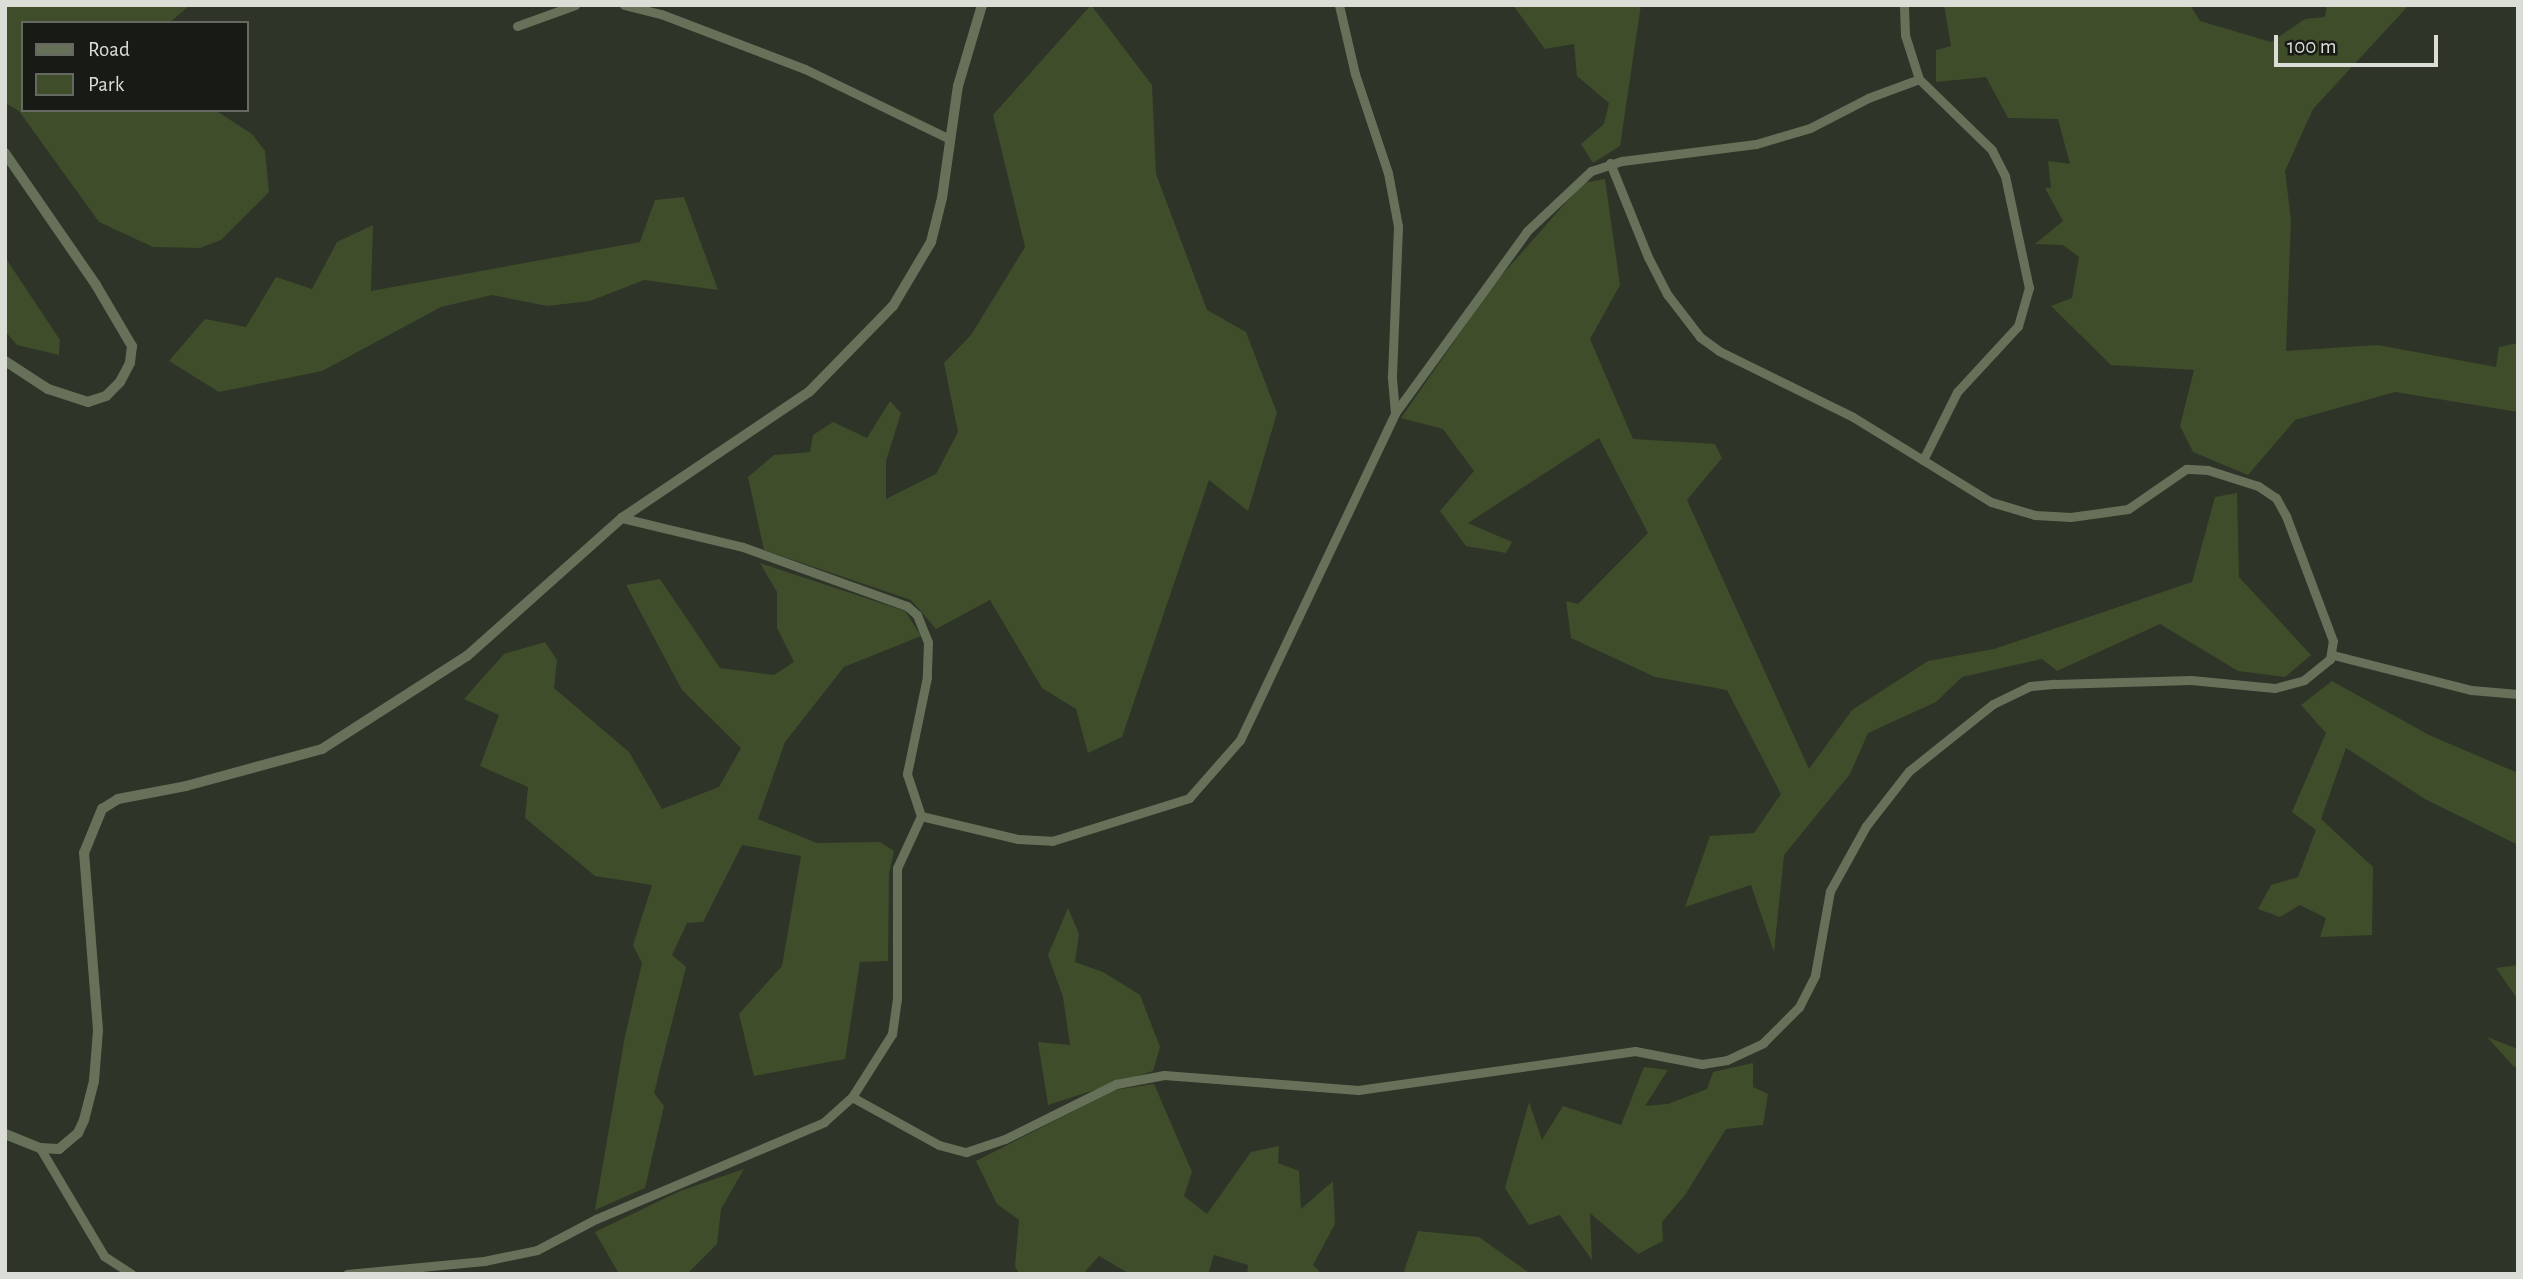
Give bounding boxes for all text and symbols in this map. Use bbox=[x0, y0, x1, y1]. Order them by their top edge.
legend bbox=[21, 21, 248, 112]
scale bar bbox=[2278, 21, 2442, 65]
text: 100 m bbox=[2287, 36, 2337, 57]
text: Road bbox=[88, 39, 130, 60]
text: Park bbox=[88, 74, 124, 95]

